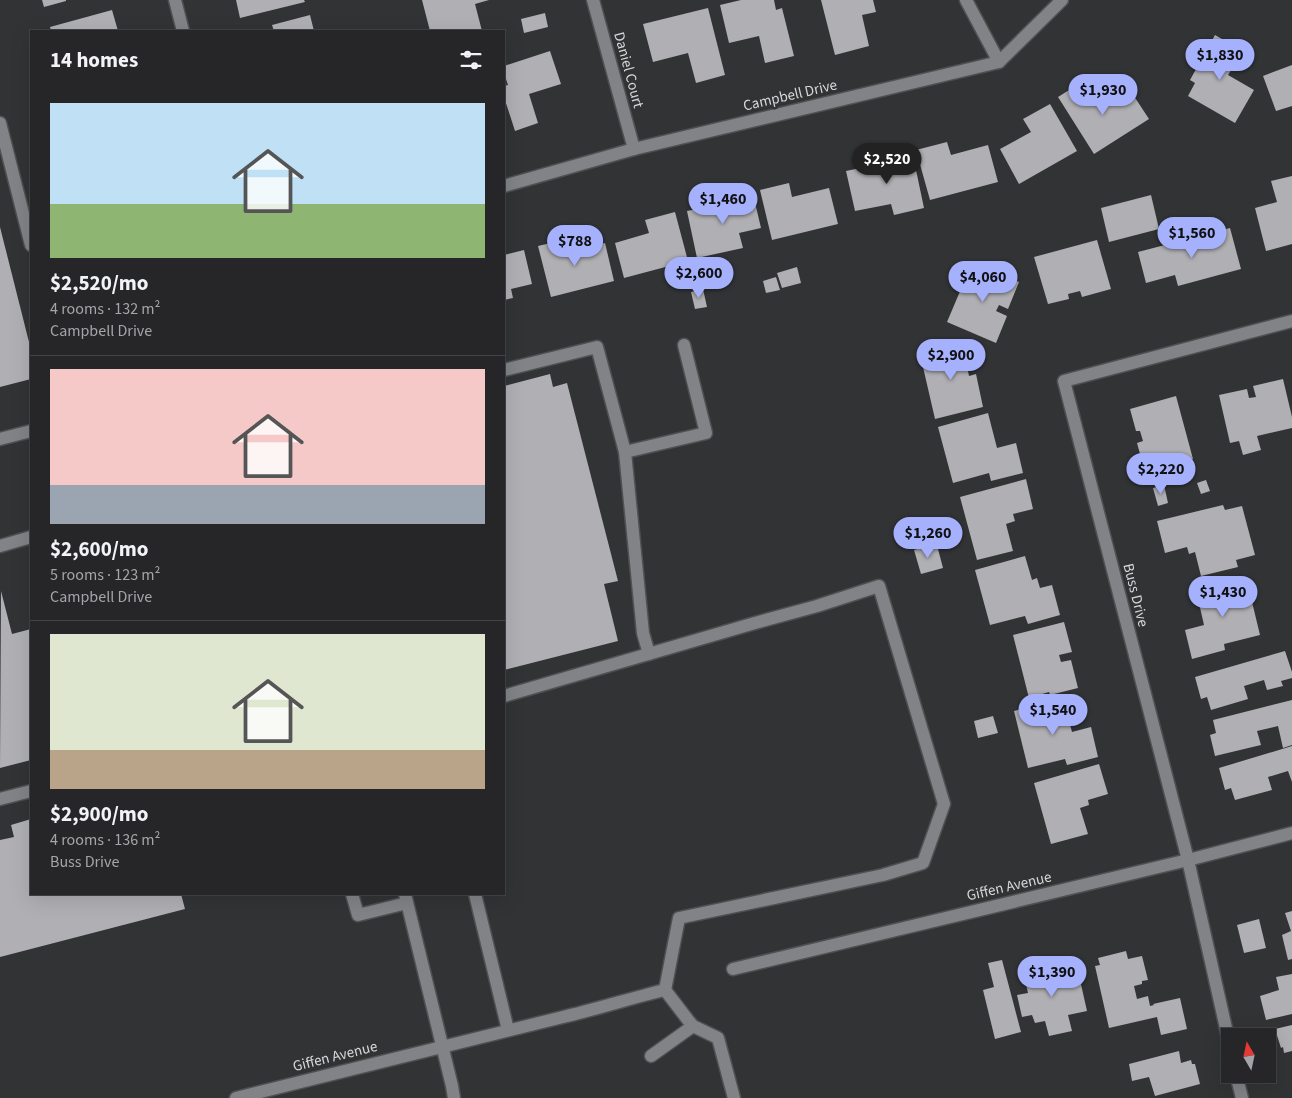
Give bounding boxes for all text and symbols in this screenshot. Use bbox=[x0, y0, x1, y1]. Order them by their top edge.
street label: Daniel Court bbox=[608, 30, 649, 111]
pin: $1,830 bbox=[1179, 38, 1261, 81]
text: $1,830 bbox=[1196, 44, 1244, 66]
text: 14 homes bbox=[50, 45, 138, 75]
icon: filters bbox=[457, 46, 485, 74]
street label: Campbell Drive bbox=[741, 74, 839, 116]
pin: $1,930 bbox=[1062, 74, 1144, 116]
text: $1,930 bbox=[1079, 79, 1127, 101]
icon: home bbox=[223, 136, 313, 226]
pin: $2,520 bbox=[846, 142, 928, 185]
text: $2,520 bbox=[863, 148, 911, 170]
pin: $1,460 bbox=[682, 182, 764, 225]
text: $1,460 bbox=[699, 188, 747, 210]
pin: $1,560 bbox=[1151, 216, 1233, 259]
text: $1,560 bbox=[1168, 222, 1216, 244]
pin: $788 bbox=[545, 224, 605, 267]
text: $788 bbox=[558, 230, 592, 252]
pin: $2,600 bbox=[658, 256, 740, 299]
pin: $4,060 bbox=[942, 260, 1024, 303]
text: $2,600 bbox=[675, 262, 723, 284]
text: $4,060 bbox=[959, 266, 1007, 288]
text: $2,520/mo bbox=[50, 268, 149, 298]
text: 4 rooms · 132 m² bbox=[50, 298, 160, 320]
text: Campbell Drive bbox=[50, 320, 152, 342]
pin: $2,900 bbox=[910, 338, 992, 381]
text: $2,900 bbox=[927, 344, 975, 366]
icon: home bbox=[223, 401, 313, 491]
pin: $2,220 bbox=[1120, 452, 1202, 495]
text: $2,220 bbox=[1137, 458, 1185, 480]
pin: $1,260 bbox=[887, 516, 969, 559]
text: $1,260 bbox=[904, 522, 952, 544]
text: $2,600/mo bbox=[50, 534, 149, 564]
street label: Buss Drive bbox=[1117, 561, 1154, 629]
text: 5 rooms · 123 m² bbox=[50, 564, 160, 586]
pin: $1,430 bbox=[1182, 576, 1264, 618]
text: $1,430 bbox=[1199, 581, 1247, 603]
text: Campbell Drive bbox=[50, 586, 152, 608]
icon: home bbox=[223, 666, 313, 756]
pin: $1,540 bbox=[1012, 694, 1094, 736]
text: $1,540 bbox=[1029, 699, 1077, 721]
text: $2,900/mo bbox=[50, 799, 149, 829]
text: 4 rooms · 136 m² bbox=[50, 829, 160, 851]
text: Buss Drive bbox=[50, 851, 119, 873]
street label: Giffen Avenue bbox=[965, 867, 1054, 906]
pin: $1,390 bbox=[1011, 956, 1093, 998]
text: $1,390 bbox=[1028, 961, 1076, 983]
north arrow bbox=[1221, 1028, 1276, 1082]
map controls bbox=[1221, 1028, 1276, 1083]
street label: Giffen Avenue bbox=[291, 1036, 380, 1077]

